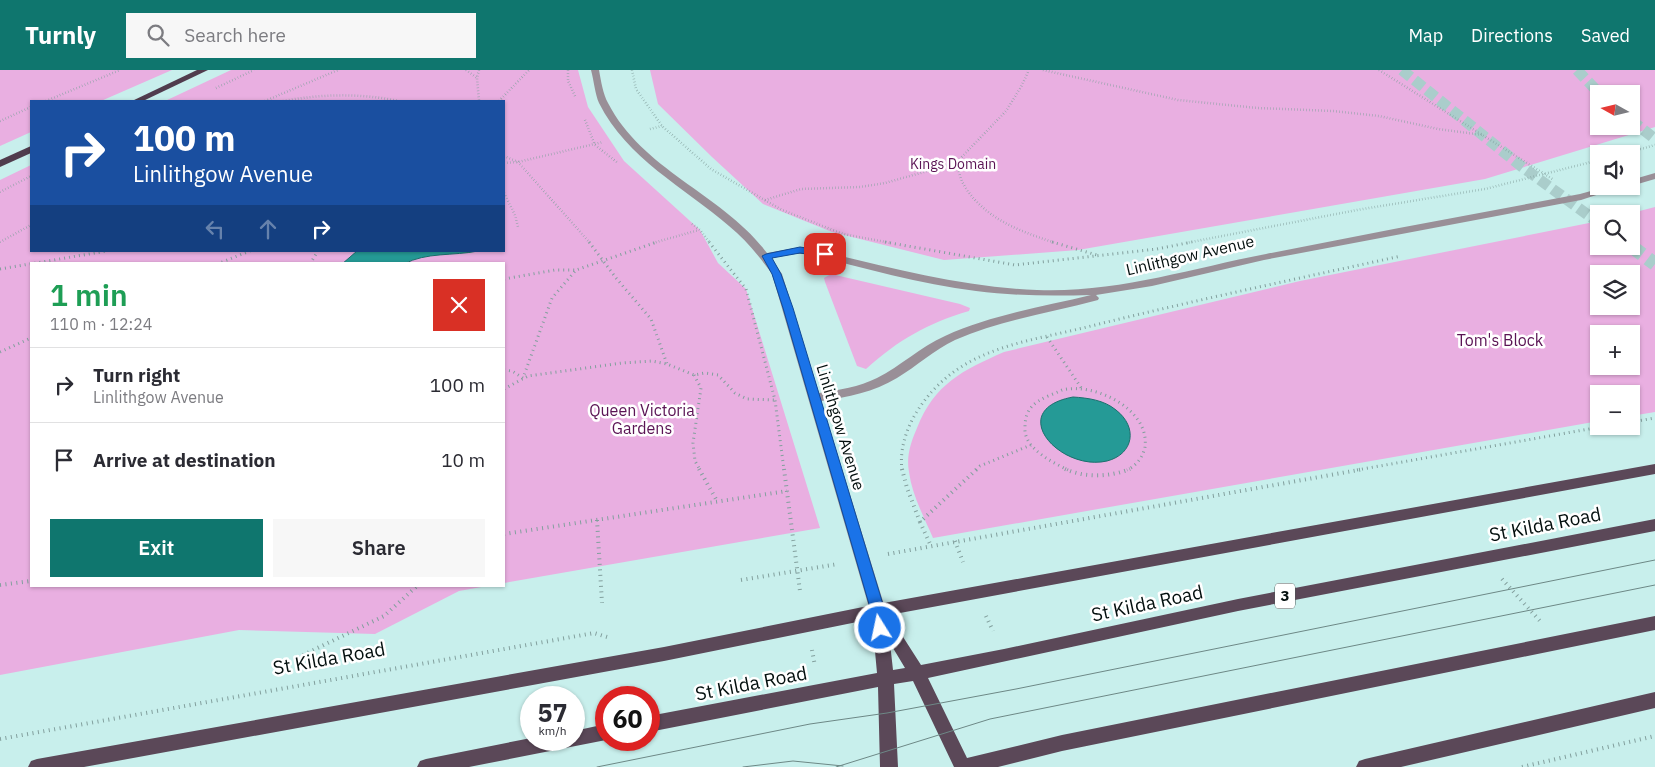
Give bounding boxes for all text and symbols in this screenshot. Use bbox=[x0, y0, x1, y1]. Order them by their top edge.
search box bbox=[126, 13, 476, 58]
text: Turnly bbox=[25, 19, 96, 51]
icon: search bbox=[144, 21, 172, 49]
text: Search here bbox=[184, 23, 286, 47]
text: Map bbox=[1408, 24, 1443, 47]
text: Directions bbox=[1471, 24, 1553, 47]
text: Saved bbox=[1581, 24, 1630, 47]
north arrow bbox=[1590, 85, 1640, 135]
map controls bbox=[1590, 85, 1640, 435]
text: 100 m bbox=[133, 115, 236, 161]
icon: right bbox=[50, 120, 115, 185]
button: sound bbox=[1590, 145, 1640, 195]
park label: Kings Domain bbox=[910, 155, 996, 173]
text: Linlithgow Avenue bbox=[133, 159, 313, 188]
button: search bbox=[1590, 205, 1640, 255]
icon: left bbox=[201, 215, 229, 243]
icon: ahead bbox=[254, 215, 282, 243]
icon: right bbox=[307, 215, 335, 243]
street label: Linlithgow Avenue bbox=[1124, 230, 1256, 279]
pin bbox=[804, 233, 846, 275]
icon: arrive bbox=[811, 240, 839, 268]
button: layers bbox=[1590, 265, 1640, 315]
text: 1 min bbox=[50, 275, 128, 314]
button: close bbox=[433, 279, 485, 331]
text: 110 m · 12:24 bbox=[50, 314, 152, 334]
button: + bbox=[1590, 325, 1640, 375]
park label: Tom's Block bbox=[1457, 330, 1544, 350]
street label: Linlithgow Avenue bbox=[812, 361, 870, 493]
text: Turn right bbox=[93, 363, 180, 387]
icon: right bbox=[50, 371, 78, 399]
text: 100 m bbox=[430, 373, 485, 397]
button: − bbox=[1590, 385, 1640, 435]
text: Linlithgow Avenue bbox=[93, 387, 224, 407]
park label: Queen Victoria Gardens bbox=[589, 400, 695, 438]
icon: arrive bbox=[50, 446, 78, 474]
text: Arrive at destination bbox=[93, 448, 276, 472]
text: 10 m bbox=[441, 448, 485, 472]
street label: St Kilda Road bbox=[1487, 501, 1603, 547]
button: Exit bbox=[50, 519, 263, 577]
button: Share bbox=[273, 519, 485, 577]
street label: St Kilda Road bbox=[1089, 579, 1205, 627]
road number: 3 bbox=[1275, 584, 1295, 608]
position arrow bbox=[853, 601, 905, 653]
street label: St Kilda Road bbox=[271, 636, 387, 680]
street label: St Kilda Road bbox=[693, 660, 809, 706]
speed limit sign: 60 bbox=[595, 686, 660, 751]
text: 57 bbox=[537, 696, 568, 729]
text: km/h bbox=[538, 723, 567, 738]

